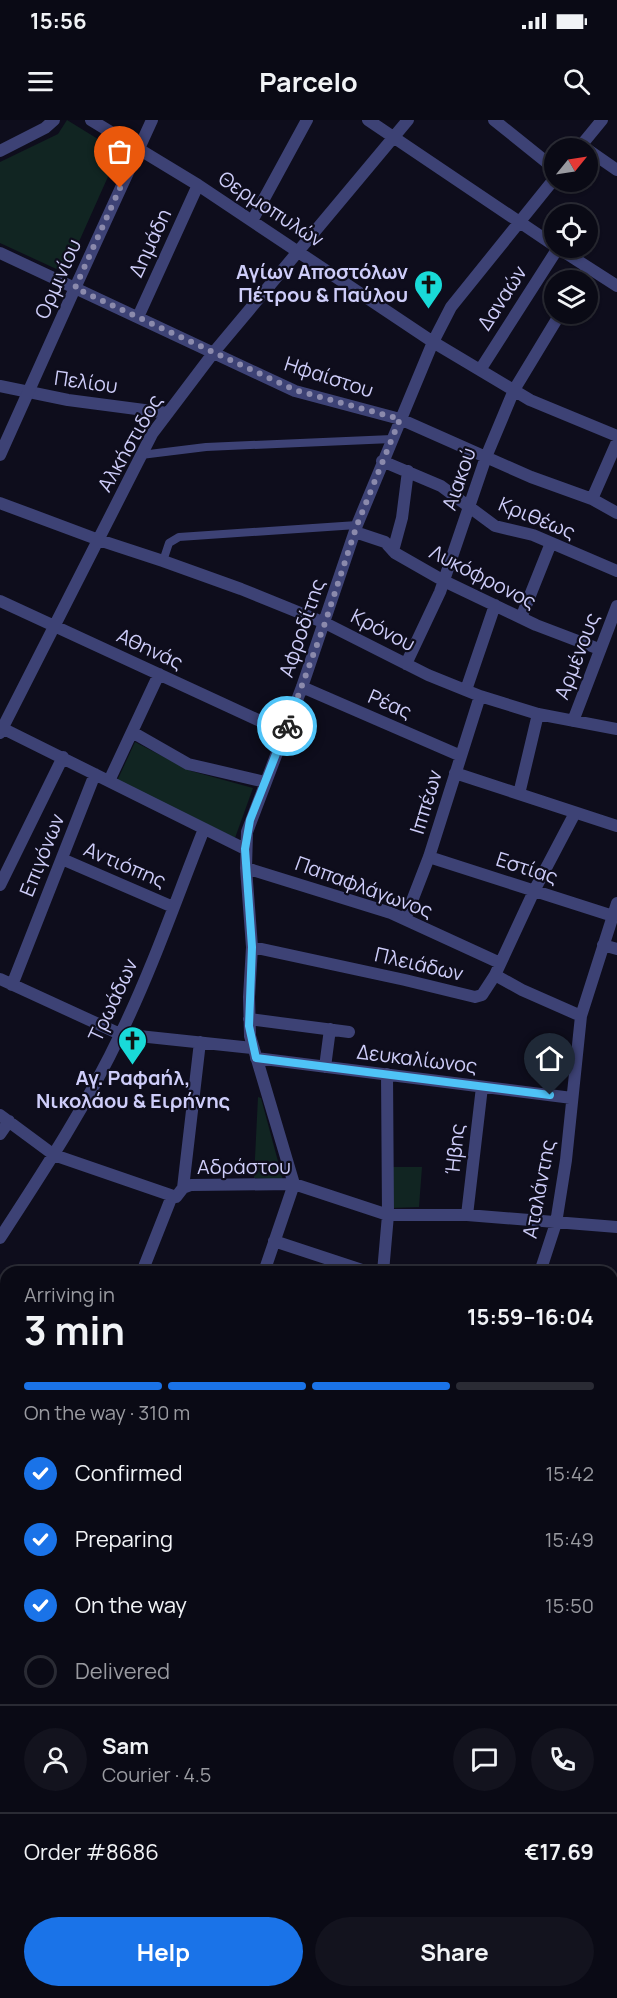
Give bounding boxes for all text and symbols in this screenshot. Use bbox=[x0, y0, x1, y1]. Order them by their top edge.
text: 15:56 bbox=[30, 6, 87, 36]
text: Parcelo bbox=[259, 63, 358, 100]
icon: menu bbox=[24, 65, 57, 98]
icon: search bbox=[560, 65, 593, 98]
pin bbox=[94, 126, 145, 188]
icon: bag bbox=[103, 135, 136, 168]
north arrow bbox=[544, 138, 598, 192]
map controls bbox=[544, 138, 598, 324]
street label: Θερμοπυλών bbox=[213, 164, 329, 253]
street label: Δημάδη bbox=[122, 204, 177, 281]
button: locate bbox=[544, 204, 598, 258]
street label: Ορμινίου bbox=[28, 235, 87, 323]
place label: Αγίων Αποστόλων Πέτρου & Παύλου bbox=[236, 258, 408, 308]
street label: Δαναών bbox=[471, 260, 533, 335]
church icon: Αγίων Αποστόλων Πέτρου & Παύλου bbox=[413, 268, 445, 310]
button: layers bbox=[544, 270, 598, 324]
street label: Ηφαίστου bbox=[281, 349, 377, 404]
street label: Πελίου bbox=[53, 364, 119, 399]
street label: Αλκήστιδος bbox=[91, 389, 168, 496]
street label: Αιακού bbox=[435, 444, 482, 514]
street label: Κριθέως bbox=[495, 490, 580, 545]
street label: Λυκόφρoνος bbox=[425, 538, 541, 615]
street label: Αφροδίτης bbox=[272, 575, 331, 681]
street label: Κρόνου bbox=[347, 602, 420, 657]
street label: Αρμένους bbox=[548, 609, 605, 703]
street label: Αθηνάς bbox=[113, 621, 188, 676]
street label: Ρέας bbox=[364, 682, 416, 725]
courier bbox=[257, 696, 317, 756]
icon: bike bbox=[271, 710, 304, 743]
street label: Ιππέων bbox=[403, 766, 448, 837]
street label: Επιγόνων bbox=[13, 809, 70, 900]
street label: Αντιόπης bbox=[80, 835, 170, 894]
street label: Εστίας bbox=[493, 845, 561, 890]
street label: Παπαφλάγωνος bbox=[292, 849, 437, 924]
street label: Πλειάδων bbox=[372, 940, 466, 987]
street label: Τρωάδων bbox=[82, 954, 144, 1046]
church icon: Αγ. Ραφαήλ, Νικολάου & Ειρήνης bbox=[117, 1024, 149, 1066]
pin bbox=[524, 1033, 575, 1095]
street label: Δευκαλίωνος bbox=[355, 1038, 479, 1079]
icon: home bbox=[533, 1042, 566, 1075]
place label: Αγ. Ραφαήλ, Νικολάου & Ειρήνης bbox=[36, 1064, 230, 1114]
street label: Ήβης bbox=[438, 1122, 471, 1176]
street label: Αταλάντης bbox=[516, 1137, 561, 1241]
street label: Αδράστου bbox=[197, 1153, 291, 1180]
text: Arriving in bbox=[24, 1281, 115, 1308]
text: 15:59–16:04 bbox=[467, 1302, 594, 1332]
text: 3 min bbox=[24, 1303, 125, 1357]
text: On the way · 310 m bbox=[24, 1399, 190, 1426]
icon: check bbox=[24, 1457, 57, 1490]
text: Confirmed bbox=[75, 1458, 183, 1488]
text: 15:42 bbox=[545, 1460, 594, 1487]
icon: check bbox=[24, 1523, 57, 1556]
text: Preparing bbox=[75, 1524, 173, 1554]
text: 15:49 bbox=[545, 1526, 594, 1553]
icon: check bbox=[24, 1589, 57, 1622]
text: On the way bbox=[75, 1590, 187, 1620]
text: 15:50 bbox=[545, 1592, 594, 1619]
text: Delivered bbox=[75, 1656, 170, 1686]
button: person bbox=[24, 1728, 87, 1791]
button: chat bbox=[453, 1728, 516, 1791]
button: phone bbox=[531, 1728, 594, 1791]
text: Sam bbox=[102, 1731, 149, 1761]
text: Courier · 4.5 bbox=[102, 1761, 211, 1788]
text: Order #8686 bbox=[24, 1837, 159, 1867]
text: €17.69 bbox=[525, 1837, 594, 1867]
button: Help bbox=[24, 1917, 303, 1986]
button: Share bbox=[315, 1917, 594, 1986]

